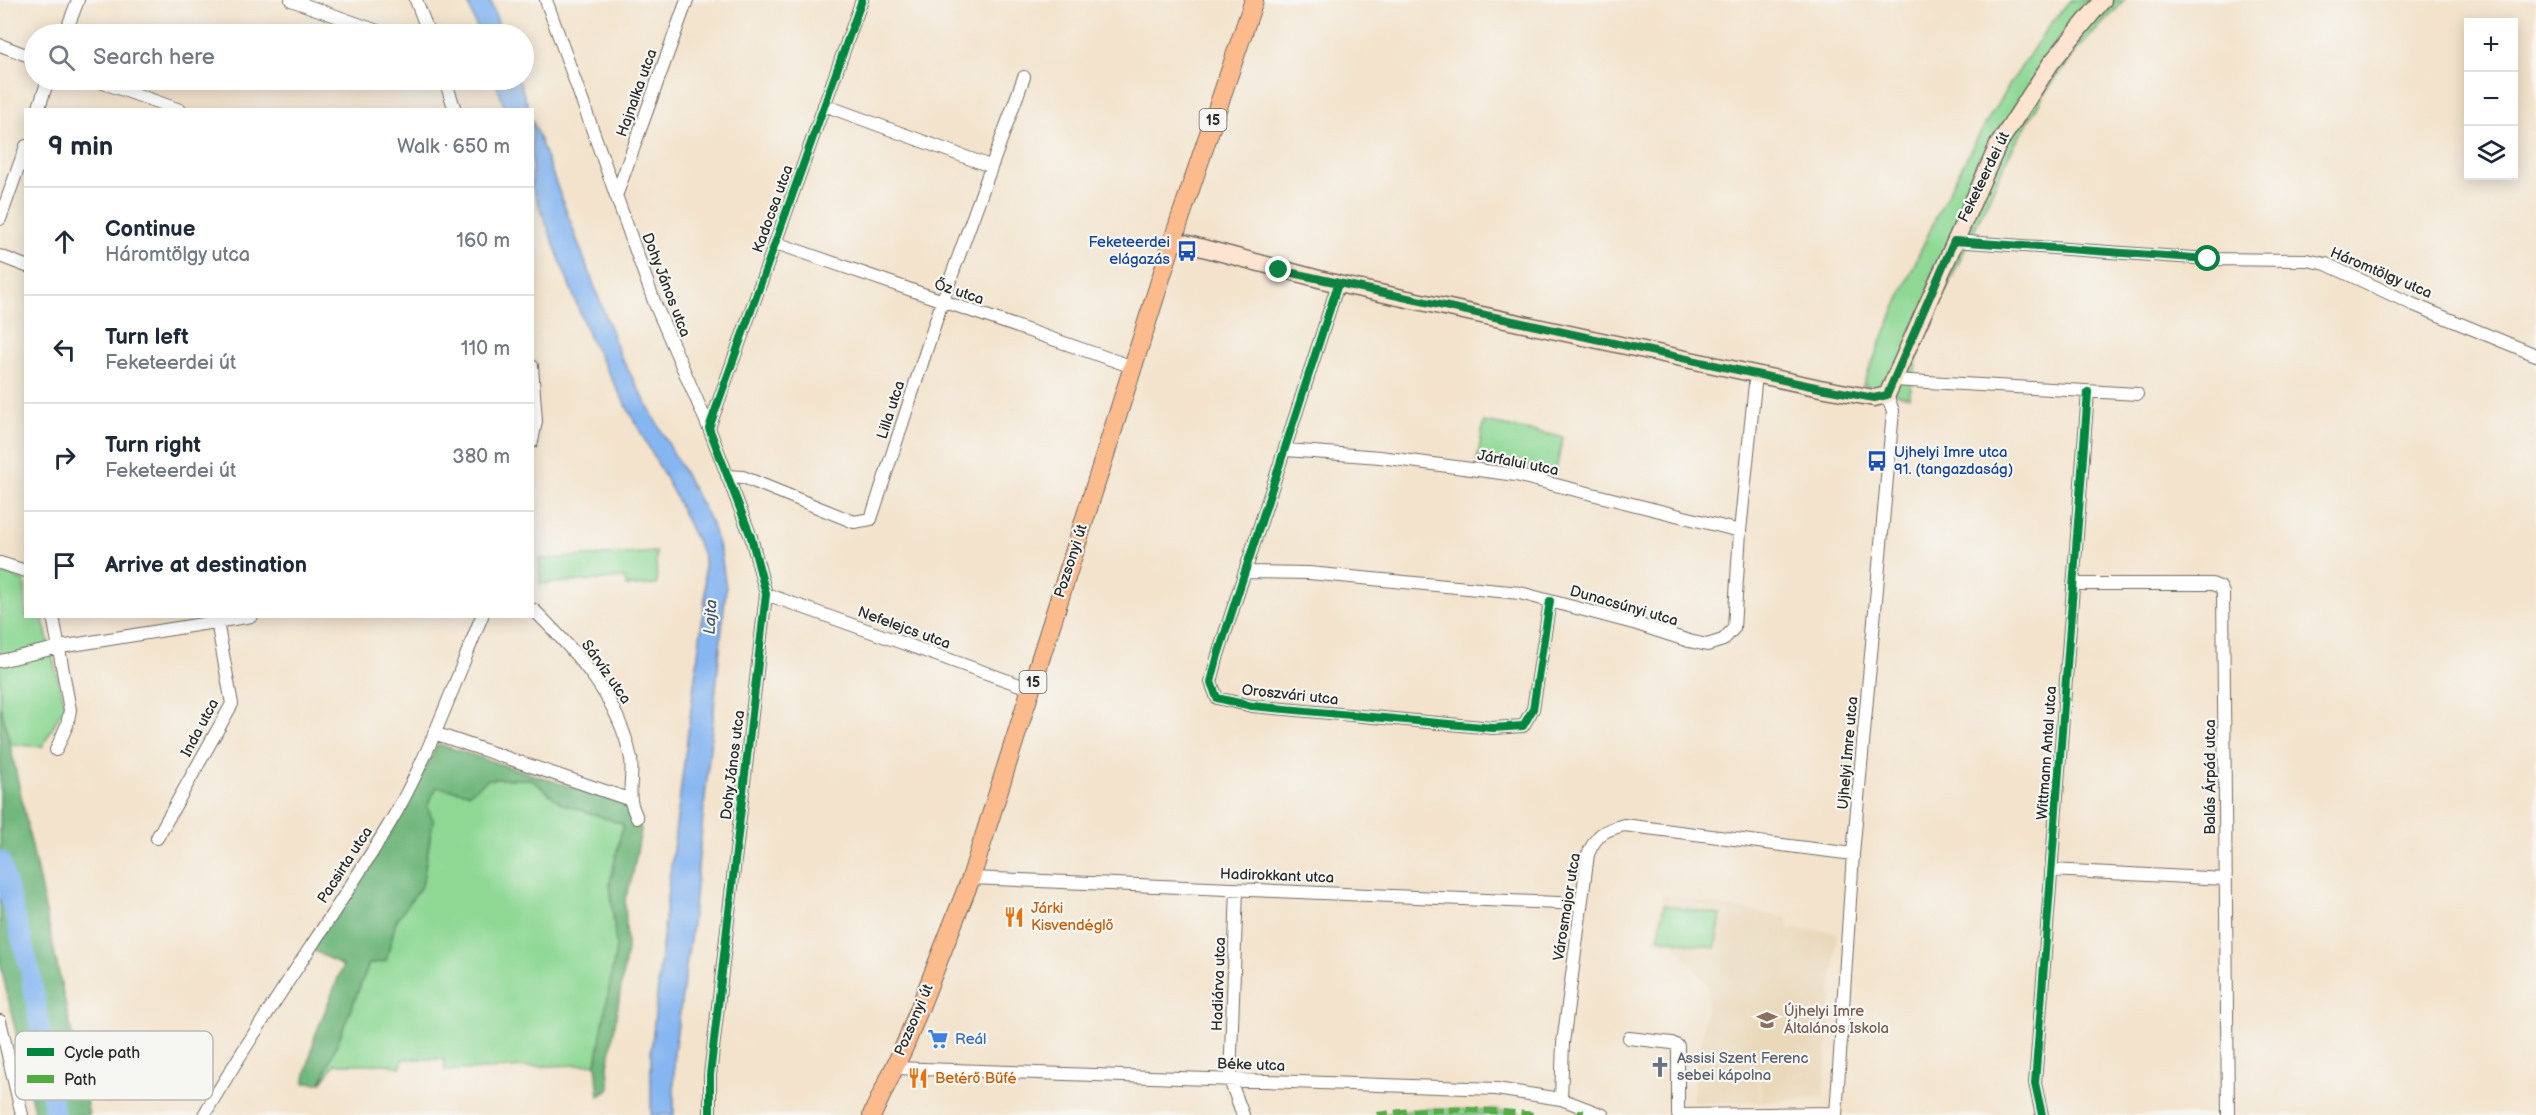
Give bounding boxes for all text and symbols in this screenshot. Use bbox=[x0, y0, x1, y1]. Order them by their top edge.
map controls bbox=[2464, 18, 2518, 180]
button: + bbox=[2464, 18, 2518, 72]
search box bbox=[24, 24, 534, 90]
icon: search bbox=[45, 41, 78, 74]
text: Search here bbox=[93, 44, 215, 71]
street label: Hajnalka utca bbox=[612, 47, 662, 139]
button: − bbox=[2464, 72, 2518, 126]
road number: 15 bbox=[1200, 109, 1226, 131]
button: layers bbox=[2464, 126, 2518, 180]
street label: Feketeerdei út bbox=[1954, 128, 2014, 225]
text: 9 min bbox=[48, 132, 113, 163]
text: Walk · 650 m bbox=[397, 135, 510, 159]
street label: Kadocsa utca bbox=[748, 163, 798, 255]
text: Continue bbox=[105, 216, 195, 243]
icon: ahead bbox=[48, 225, 81, 258]
text: 160 m bbox=[456, 229, 510, 253]
street label: Dohy János utca bbox=[637, 230, 695, 340]
place label: Feketeerdei elágazás bbox=[1089, 233, 1171, 269]
bus stop icon: Feketeerdei elágazás bbox=[1175, 239, 1199, 263]
text: Háromtölgy utca bbox=[105, 243, 250, 267]
street label: Háromtölgy utca bbox=[2327, 243, 2435, 303]
route start bbox=[2194, 245, 2220, 271]
route end bbox=[1265, 256, 1291, 282]
street label: Őz utca bbox=[932, 275, 986, 309]
text: Turn left bbox=[105, 324, 189, 351]
icon: left bbox=[48, 333, 81, 366]
text: 110 m bbox=[461, 337, 510, 361]
text: Feketeerdei út bbox=[105, 351, 236, 375]
street label: Lilla utca bbox=[873, 378, 909, 442]
text: Turn right bbox=[105, 432, 201, 459]
icon: right bbox=[48, 441, 81, 474]
place label: Ujhelyi Imre utca 91. (tangazdaság) bbox=[1894, 443, 2013, 479]
text: 380 m bbox=[452, 445, 510, 469]
street label: Járfalui utca bbox=[1476, 446, 1560, 480]
bus stop icon: Ujhelyi Imre utca 91. (tangazdaság) bbox=[1865, 449, 1889, 473]
text: Feketeerdei út bbox=[105, 459, 236, 483]
street label: Pozsonyi út bbox=[1050, 522, 1092, 600]
icon: arrive bbox=[48, 549, 81, 582]
text: Arrive at destination bbox=[105, 552, 307, 579]
street label: Dunacsúnyi utca bbox=[1568, 581, 1680, 631]
water label: Lajta bbox=[701, 599, 721, 635]
street label: Nefelejcs utca bbox=[855, 602, 953, 654]
street label: Sárvíz utca bbox=[577, 636, 635, 708]
road number: 15 bbox=[1020, 671, 1046, 693]
street label: Oroszvári utca bbox=[1241, 680, 1339, 710]
street label: Wittmann Antal utca bbox=[2033, 685, 2061, 821]
street label: Inda utca bbox=[177, 696, 223, 760]
street label: Ujhelyi Imre utca bbox=[1834, 696, 1862, 810]
street label: Dohy János utca bbox=[717, 709, 749, 821]
street label: Balás Árpád utca bbox=[2201, 719, 2220, 835]
street label: Pacsirta utca bbox=[313, 823, 377, 907]
street label: Városmajor utca bbox=[1549, 852, 1585, 962]
street label: Hadirokkant utca bbox=[1220, 865, 1334, 887]
place label: Járki Kisvendéglő bbox=[1031, 899, 1114, 935]
restaurant icon: Járki Kisvendéglő bbox=[1002, 905, 1026, 929]
street label: Hadiárva utca bbox=[1208, 937, 1230, 1031]
street label: Pozsonyi út bbox=[890, 981, 938, 1059]
place label: Újhelyi Imre Általános Iskola bbox=[1784, 1002, 1889, 1038]
school or university icon: Újhelyi Imre Általános Iskola bbox=[1755, 1008, 1779, 1032]
supermarket icon: Reál bbox=[926, 1027, 950, 1051]
place label: Reál bbox=[955, 1030, 986, 1049]
legend bbox=[15, 1031, 213, 1100]
text: Cycle path bbox=[64, 1044, 140, 1063]
place label: Assisi Szent Ferenc sebei kápolna bbox=[1677, 1049, 1809, 1085]
street label: Béke utca bbox=[1217, 1054, 1285, 1076]
church icon: Assisi Szent Ferenc sebei kápolna bbox=[1648, 1055, 1672, 1079]
restaurant icon: Betérő Büfé bbox=[906, 1066, 930, 1090]
place label: Betérő Büfé bbox=[935, 1069, 1017, 1088]
text: Path bbox=[64, 1071, 96, 1090]

